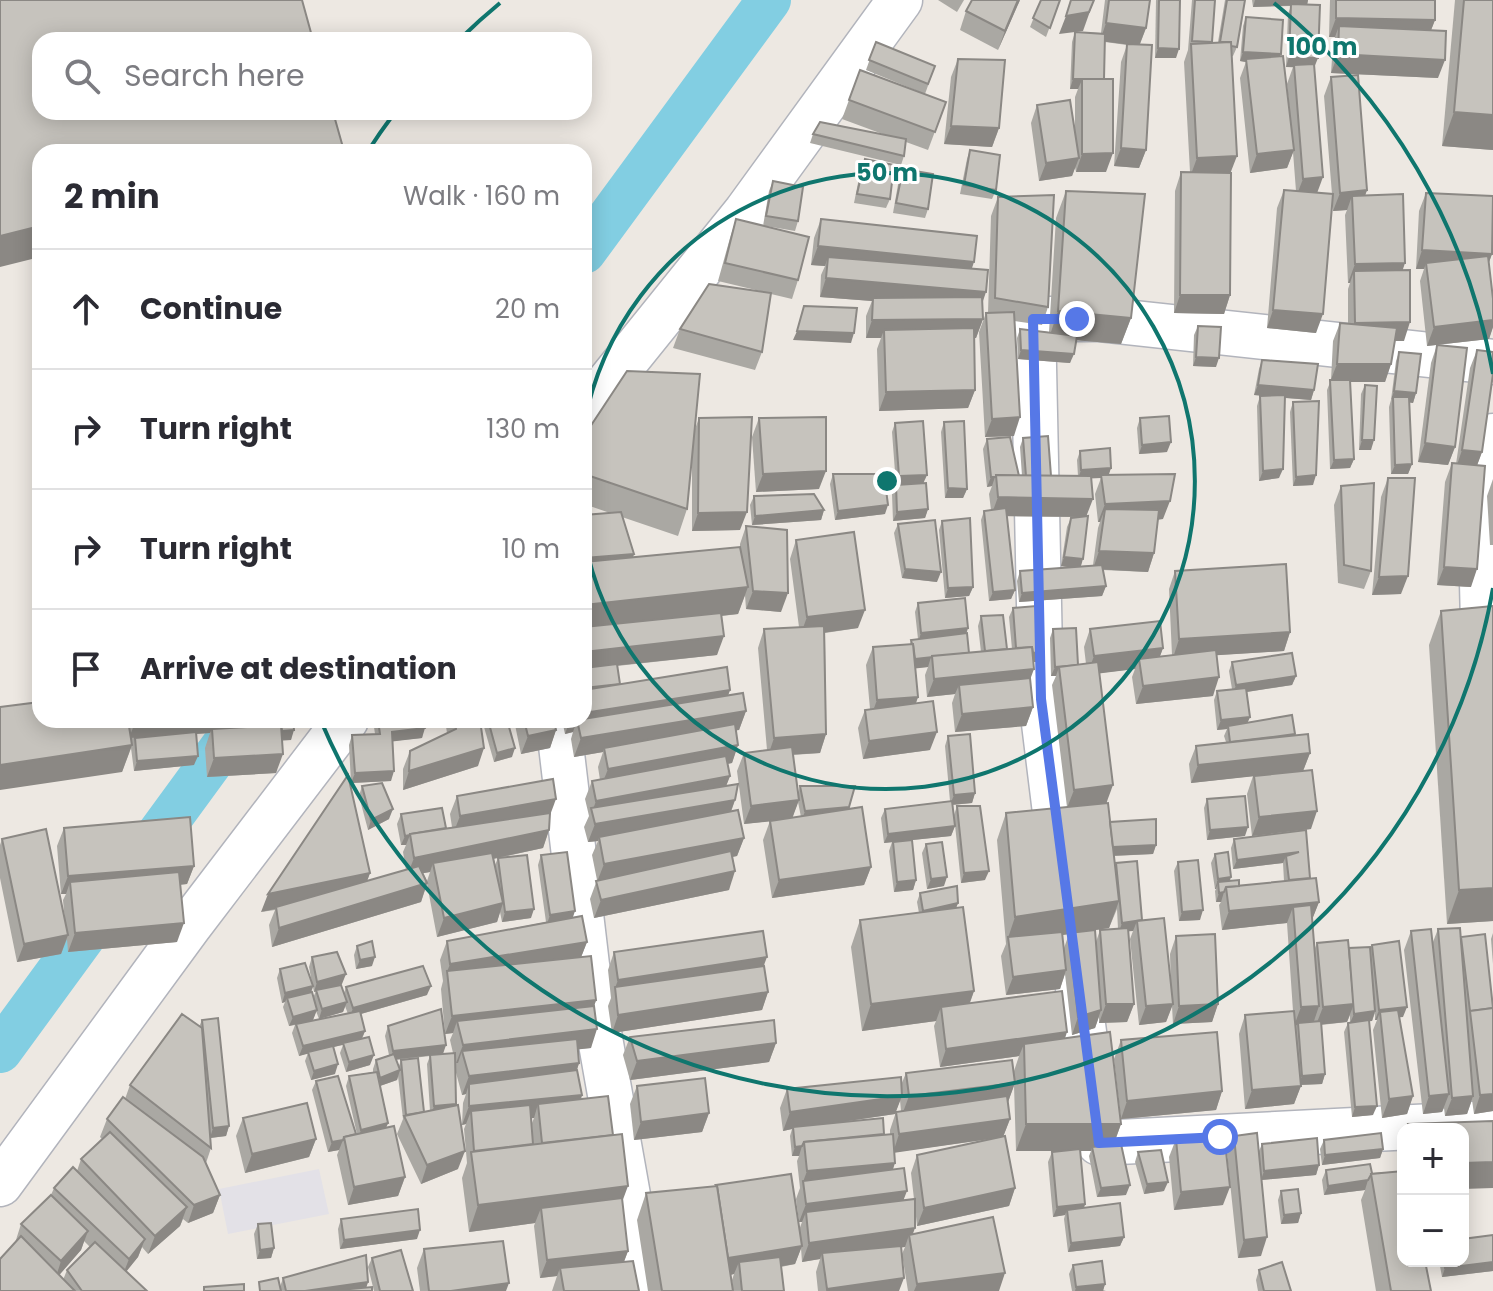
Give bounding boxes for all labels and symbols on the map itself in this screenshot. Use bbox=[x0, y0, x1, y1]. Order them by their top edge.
text: 100 m bbox=[1287, 30, 1357, 63]
text: 50 m bbox=[856, 156, 918, 189]
route end bbox=[1059, 301, 1095, 337]
centre of rings bbox=[873, 467, 901, 495]
route start bbox=[1202, 1119, 1238, 1155]

